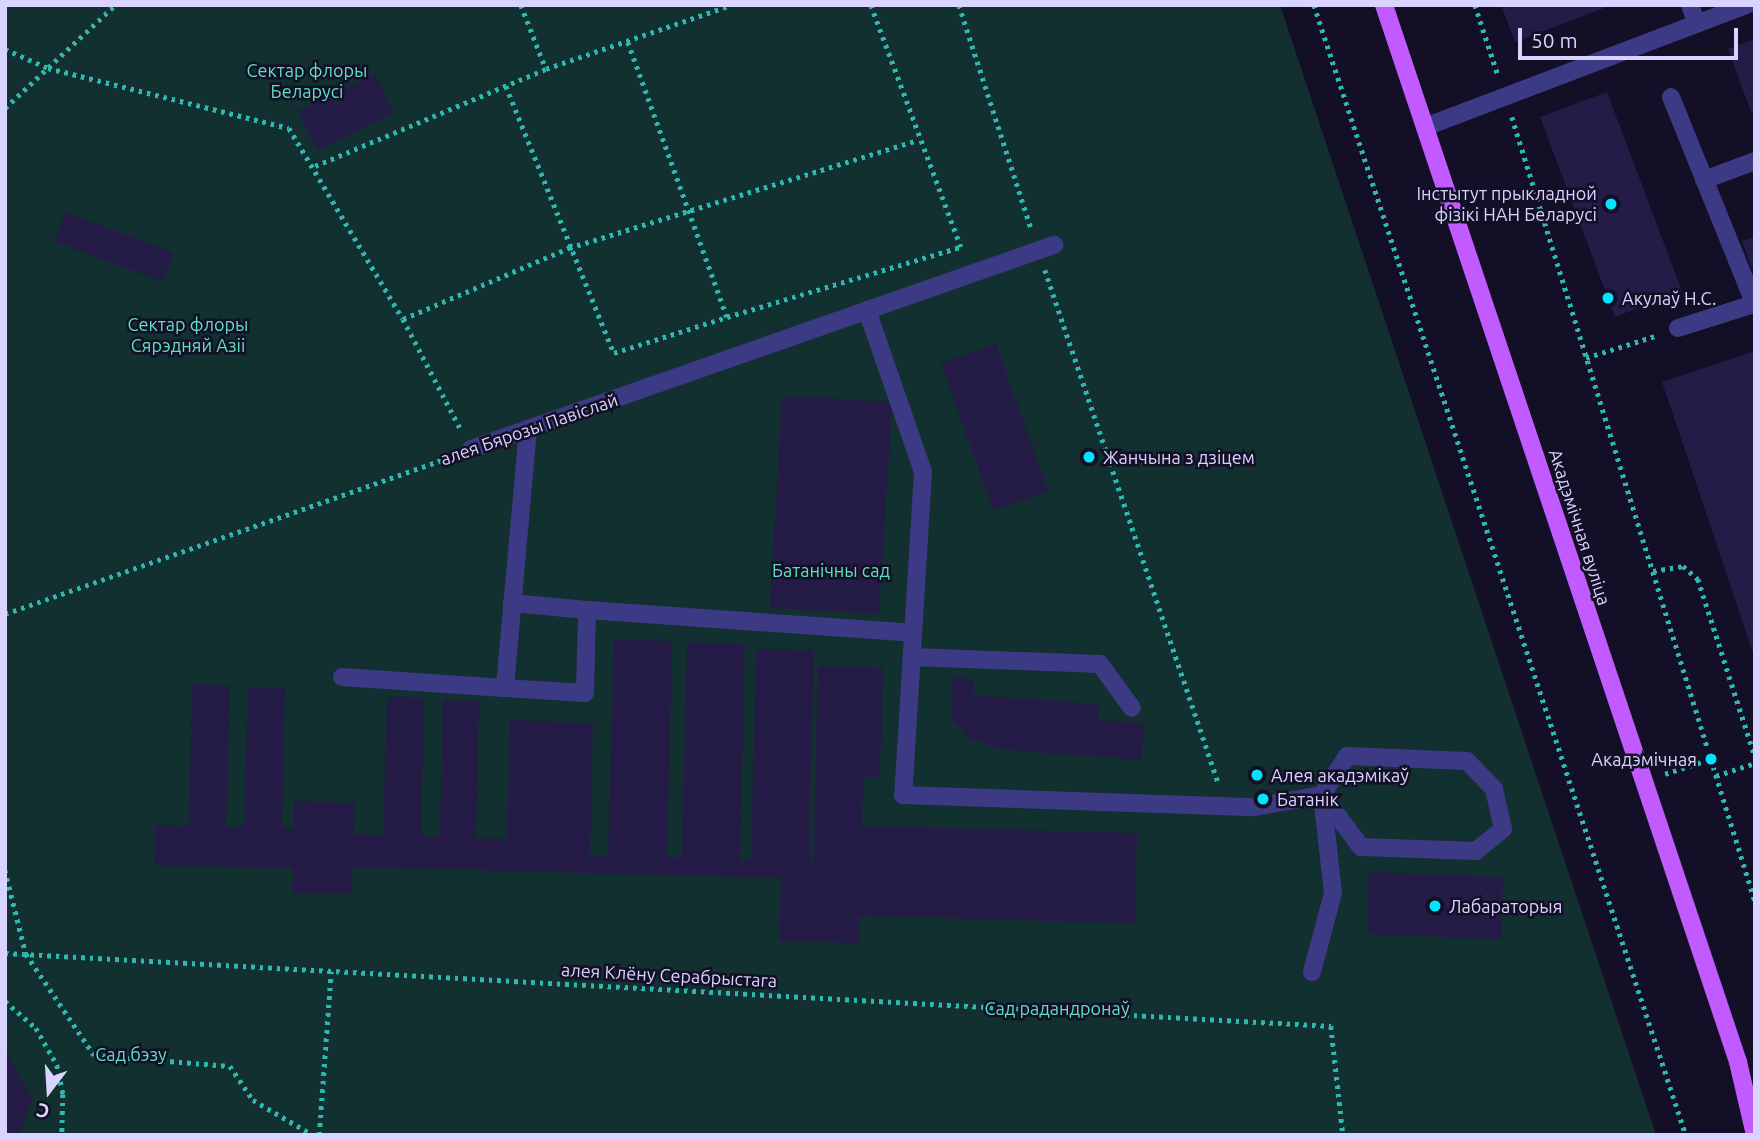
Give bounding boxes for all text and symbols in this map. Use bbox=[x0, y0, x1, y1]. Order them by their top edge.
scale bar bbox=[1522, 14, 1742, 58]
text: 50 m bbox=[1531, 28, 1578, 52]
park label: Сектар флоры Беларусі bbox=[247, 60, 367, 102]
place label: Інстытут прыкладной фізікі НАН Беларусі bbox=[1416, 183, 1597, 226]
marker: Інстытут прыкладной фізікі НАН Беларусі bbox=[1603, 196, 1619, 212]
place label: Акулаў Н.С. bbox=[1622, 287, 1716, 309]
marker: Акулаў Н.С. bbox=[1600, 290, 1616, 306]
park label: Сектар флоры Сярэдняй Азіі bbox=[128, 314, 248, 356]
street label: алея Бярозы Павіслай bbox=[437, 388, 621, 470]
place label: Жанчына з дзіцем bbox=[1103, 446, 1255, 468]
street label: Акадэмічная вуліца bbox=[1545, 446, 1615, 608]
marker: Жанчына з дзіцем bbox=[1081, 449, 1097, 465]
park label: Батанічны сад bbox=[772, 559, 890, 581]
place label: Акадэмічная bbox=[1591, 748, 1697, 770]
marker: Акадэмічная bbox=[1703, 751, 1719, 767]
place label: Алея акадэмікаў bbox=[1271, 764, 1409, 786]
marker: Алея акадэмікаў bbox=[1249, 767, 1265, 783]
place label: Батанік bbox=[1277, 788, 1339, 810]
marker: Батанік bbox=[1255, 791, 1271, 807]
place label: Лабараторыя bbox=[1449, 895, 1562, 917]
marker: Лабараторыя bbox=[1427, 898, 1443, 914]
street label: алея Клёну Серабрыстага bbox=[560, 959, 778, 991]
park label: Сад радандронаў bbox=[984, 997, 1130, 1019]
park label: Сад бэзу bbox=[95, 1043, 167, 1065]
north arrow bbox=[14, 1056, 84, 1126]
text: С bbox=[34, 1099, 52, 1123]

